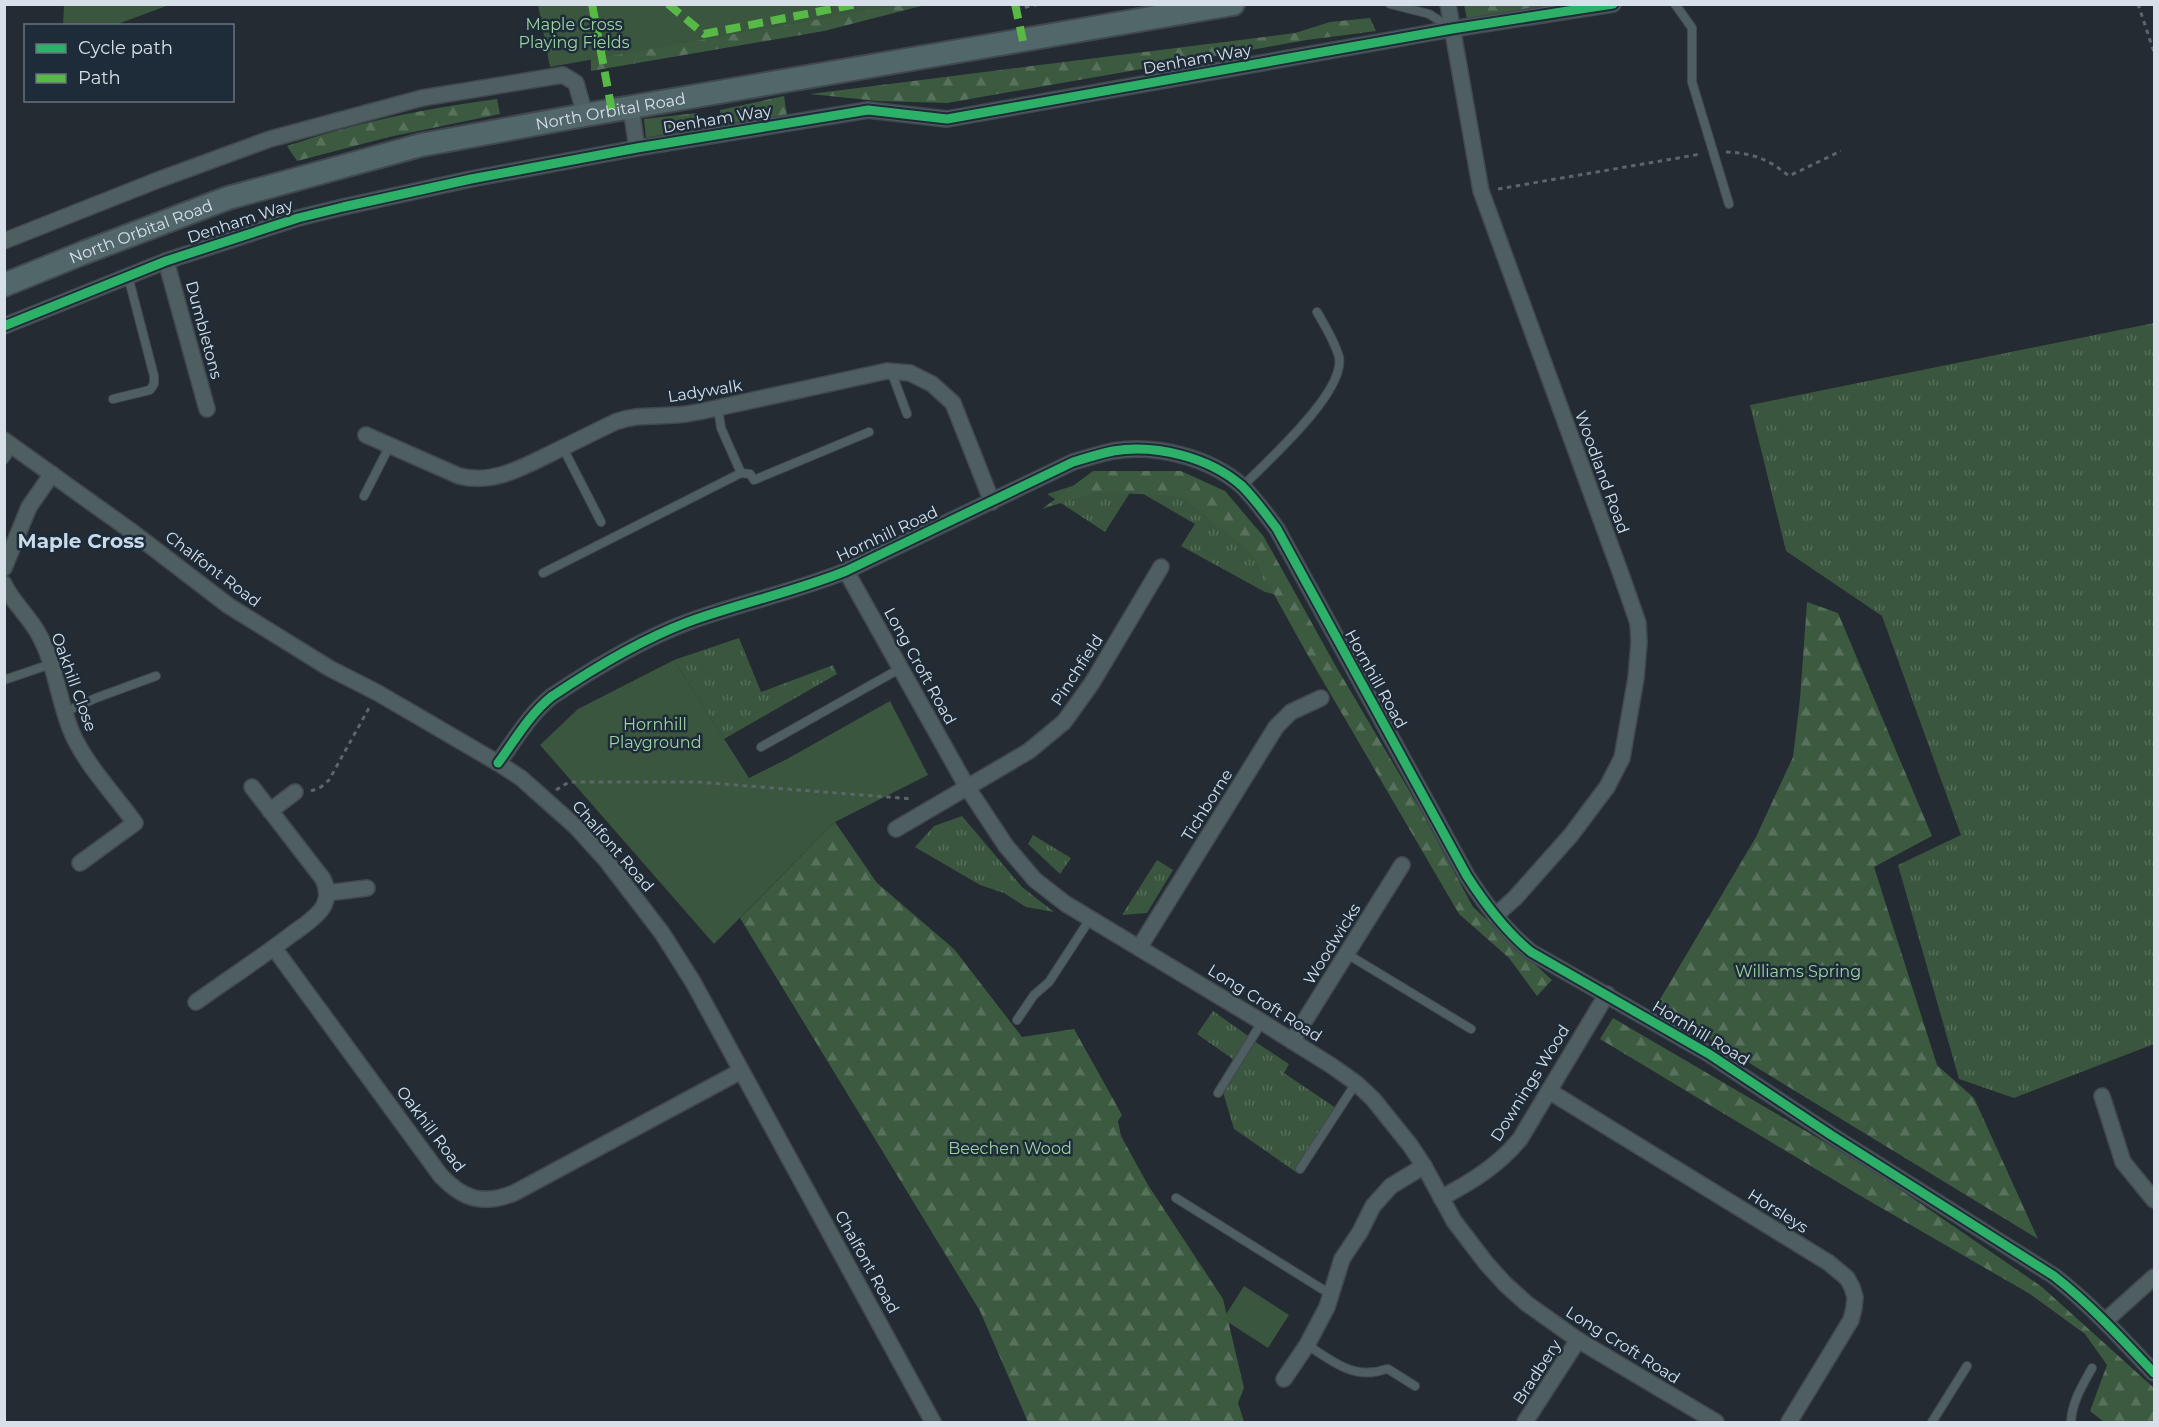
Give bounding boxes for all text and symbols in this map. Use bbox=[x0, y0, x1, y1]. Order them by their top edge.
park label: Maple Cross Playing Fields bbox=[519, 15, 630, 52]
legend bbox=[24, 24, 234, 102]
text: Cycle path bbox=[78, 37, 173, 59]
street label: Denham Way bbox=[1141, 40, 1253, 78]
text: Path bbox=[78, 67, 121, 89]
street label: North Orbital Road bbox=[534, 88, 687, 133]
street label: Denham Way bbox=[661, 101, 773, 137]
street label: North Orbital Road bbox=[66, 195, 215, 267]
street label: Denham Way bbox=[185, 195, 295, 247]
street label: Dumbletons bbox=[182, 279, 226, 381]
street label: Ladywalk bbox=[666, 376, 744, 406]
street label: Woodland Road bbox=[1571, 408, 1633, 536]
street label: Hornhill Road bbox=[833, 502, 941, 566]
street label: Chalfont Road bbox=[162, 527, 264, 611]
district label: Maple Cross bbox=[18, 529, 145, 553]
street label: Long Croft Road bbox=[880, 604, 960, 728]
street label: Hornhill Road bbox=[1341, 626, 1411, 732]
street label: Oakhill Close bbox=[47, 630, 101, 734]
street label: Pinchfield bbox=[1047, 631, 1107, 709]
park label: Hornhill Playground bbox=[609, 715, 701, 752]
street label: Tichborne bbox=[1178, 766, 1236, 844]
street label: Chalfont Road bbox=[568, 797, 658, 895]
street label: Woodwicks bbox=[1300, 900, 1365, 988]
street label: Long Croft Road bbox=[1204, 960, 1326, 1046]
park label: Williams Spring bbox=[1735, 962, 1861, 981]
street label: Hornhill Road bbox=[1649, 997, 1753, 1069]
street label: Downings Wood bbox=[1486, 1021, 1574, 1145]
street label: Oakhill Road bbox=[393, 1082, 469, 1176]
park label: Beechen Wood bbox=[948, 1139, 1072, 1158]
street label: Horsleys bbox=[1744, 1185, 1812, 1237]
street label: Chalfont Road bbox=[831, 1207, 903, 1317]
street label: Long Croft Road bbox=[1562, 1302, 1684, 1388]
street label: Bradbery bbox=[1509, 1336, 1565, 1408]

